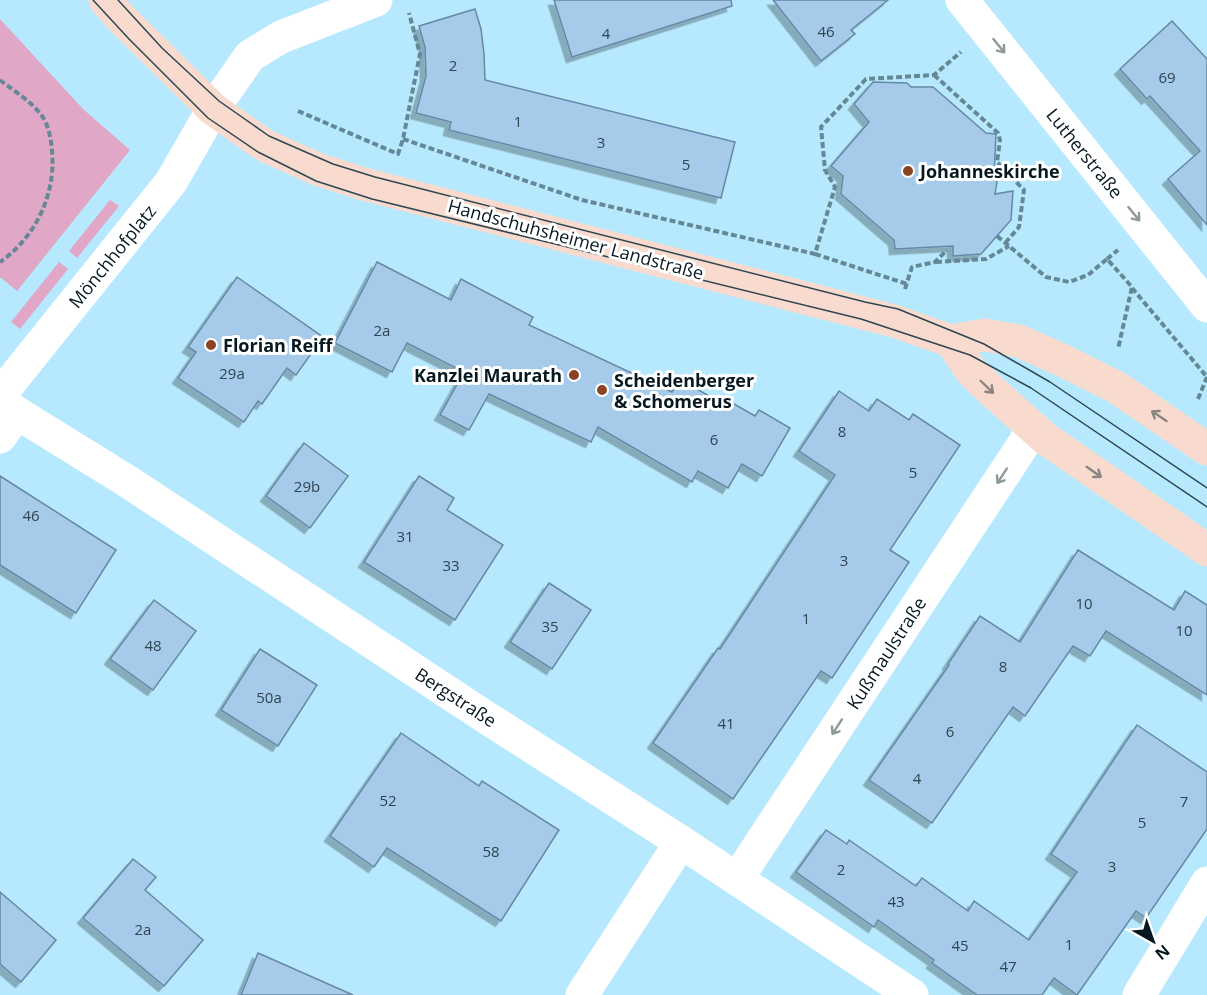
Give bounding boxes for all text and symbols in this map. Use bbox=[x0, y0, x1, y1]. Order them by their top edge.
house number: 46 bbox=[817, 21, 835, 41]
house number: 4 bbox=[602, 23, 611, 43]
one-way arrow bbox=[992, 37, 1005, 53]
house number: 2 bbox=[449, 55, 457, 75]
house number: 69 bbox=[1158, 67, 1176, 87]
street label: Lutherstraße bbox=[1041, 103, 1129, 203]
house number: 1 bbox=[514, 111, 522, 131]
house number: 3 bbox=[597, 132, 605, 152]
house number: 5 bbox=[682, 154, 690, 174]
place label: Johanneskirche bbox=[918, 159, 1060, 183]
marker: Johanneskirche bbox=[901, 164, 915, 178]
street label: Handschuhsheimer Landstraße bbox=[445, 193, 707, 285]
street label: Mönchhofplatz bbox=[63, 199, 161, 313]
one-way arrow bbox=[1127, 206, 1140, 222]
house number: 2a bbox=[374, 320, 390, 340]
place label: Florian Reiff bbox=[223, 333, 334, 357]
marker: Florian Reiff bbox=[204, 338, 218, 352]
house number: 29a bbox=[219, 363, 245, 383]
place label: Kanzlei Maurath bbox=[414, 363, 562, 387]
marker: Kanzlei Maurath bbox=[567, 368, 581, 382]
place label: Scheidenberger & Schomerus bbox=[614, 368, 754, 413]
one-way arrow bbox=[980, 379, 995, 394]
marker: Scheidenberger & Schomerus bbox=[595, 383, 609, 397]
one-way arrow bbox=[1151, 410, 1167, 422]
house number: 8 bbox=[838, 421, 846, 441]
house number: 6 bbox=[710, 429, 718, 449]
house number: 5 bbox=[909, 462, 917, 482]
one-way arrow bbox=[1086, 466, 1102, 478]
one-way arrow bbox=[996, 467, 1008, 484]
house number: 29b bbox=[294, 476, 320, 496]
house number: 46 bbox=[22, 505, 40, 525]
house number: 31 bbox=[396, 526, 414, 546]
house number: 3 bbox=[840, 550, 848, 570]
house number: 33 bbox=[442, 555, 460, 575]
street label: Kußmaulstraße bbox=[841, 592, 931, 714]
house number: 10 bbox=[1075, 593, 1093, 613]
house number: 1 bbox=[802, 608, 810, 628]
house number: 35 bbox=[541, 616, 559, 636]
house number: 10 bbox=[1175, 620, 1193, 640]
house number: 48 bbox=[144, 635, 162, 655]
house number: 8 bbox=[999, 656, 1007, 676]
street label: Bergstraße bbox=[411, 662, 501, 732]
house number: 50a bbox=[256, 687, 282, 707]
house number: 41 bbox=[717, 713, 735, 733]
one-way arrow bbox=[831, 718, 843, 735]
house number: 6 bbox=[946, 721, 954, 741]
house number: 4 bbox=[913, 768, 922, 788]
house number: 52 bbox=[379, 790, 397, 810]
house number: 7 bbox=[1180, 791, 1188, 811]
house number: 5 bbox=[1138, 812, 1146, 832]
house number: 58 bbox=[482, 841, 500, 861]
house number: 3 bbox=[1108, 856, 1116, 876]
house number: 2 bbox=[837, 859, 845, 879]
house number: 43 bbox=[887, 891, 905, 911]
north arrow bbox=[1123, 911, 1183, 971]
house number: 2a bbox=[135, 919, 151, 939]
house number: 1 bbox=[1065, 934, 1073, 954]
house number: 45 bbox=[951, 935, 969, 955]
text: N bbox=[1151, 940, 1175, 965]
house number: 47 bbox=[999, 956, 1017, 976]

